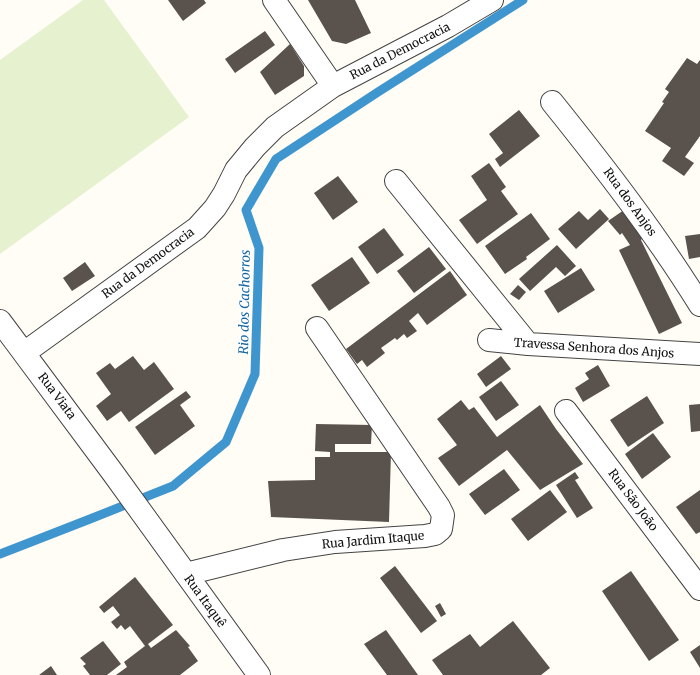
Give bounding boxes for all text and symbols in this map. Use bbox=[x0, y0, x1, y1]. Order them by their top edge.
street label: Rua da Democracia bbox=[347, 19, 453, 82]
street label: Rua dos Anjos bbox=[601, 165, 660, 239]
street label: Rua da Democracia bbox=[99, 224, 197, 301]
water label: Rio dos Cachorros bbox=[235, 249, 254, 355]
street label: Travessa Senhora dos Anjos bbox=[513, 334, 675, 361]
street label: Rua Viata bbox=[35, 369, 80, 422]
street label: Rua São João bbox=[605, 466, 661, 534]
street label: Rua Jardim Itaque bbox=[321, 528, 425, 551]
street label: Rua Itaquê bbox=[181, 572, 229, 630]

